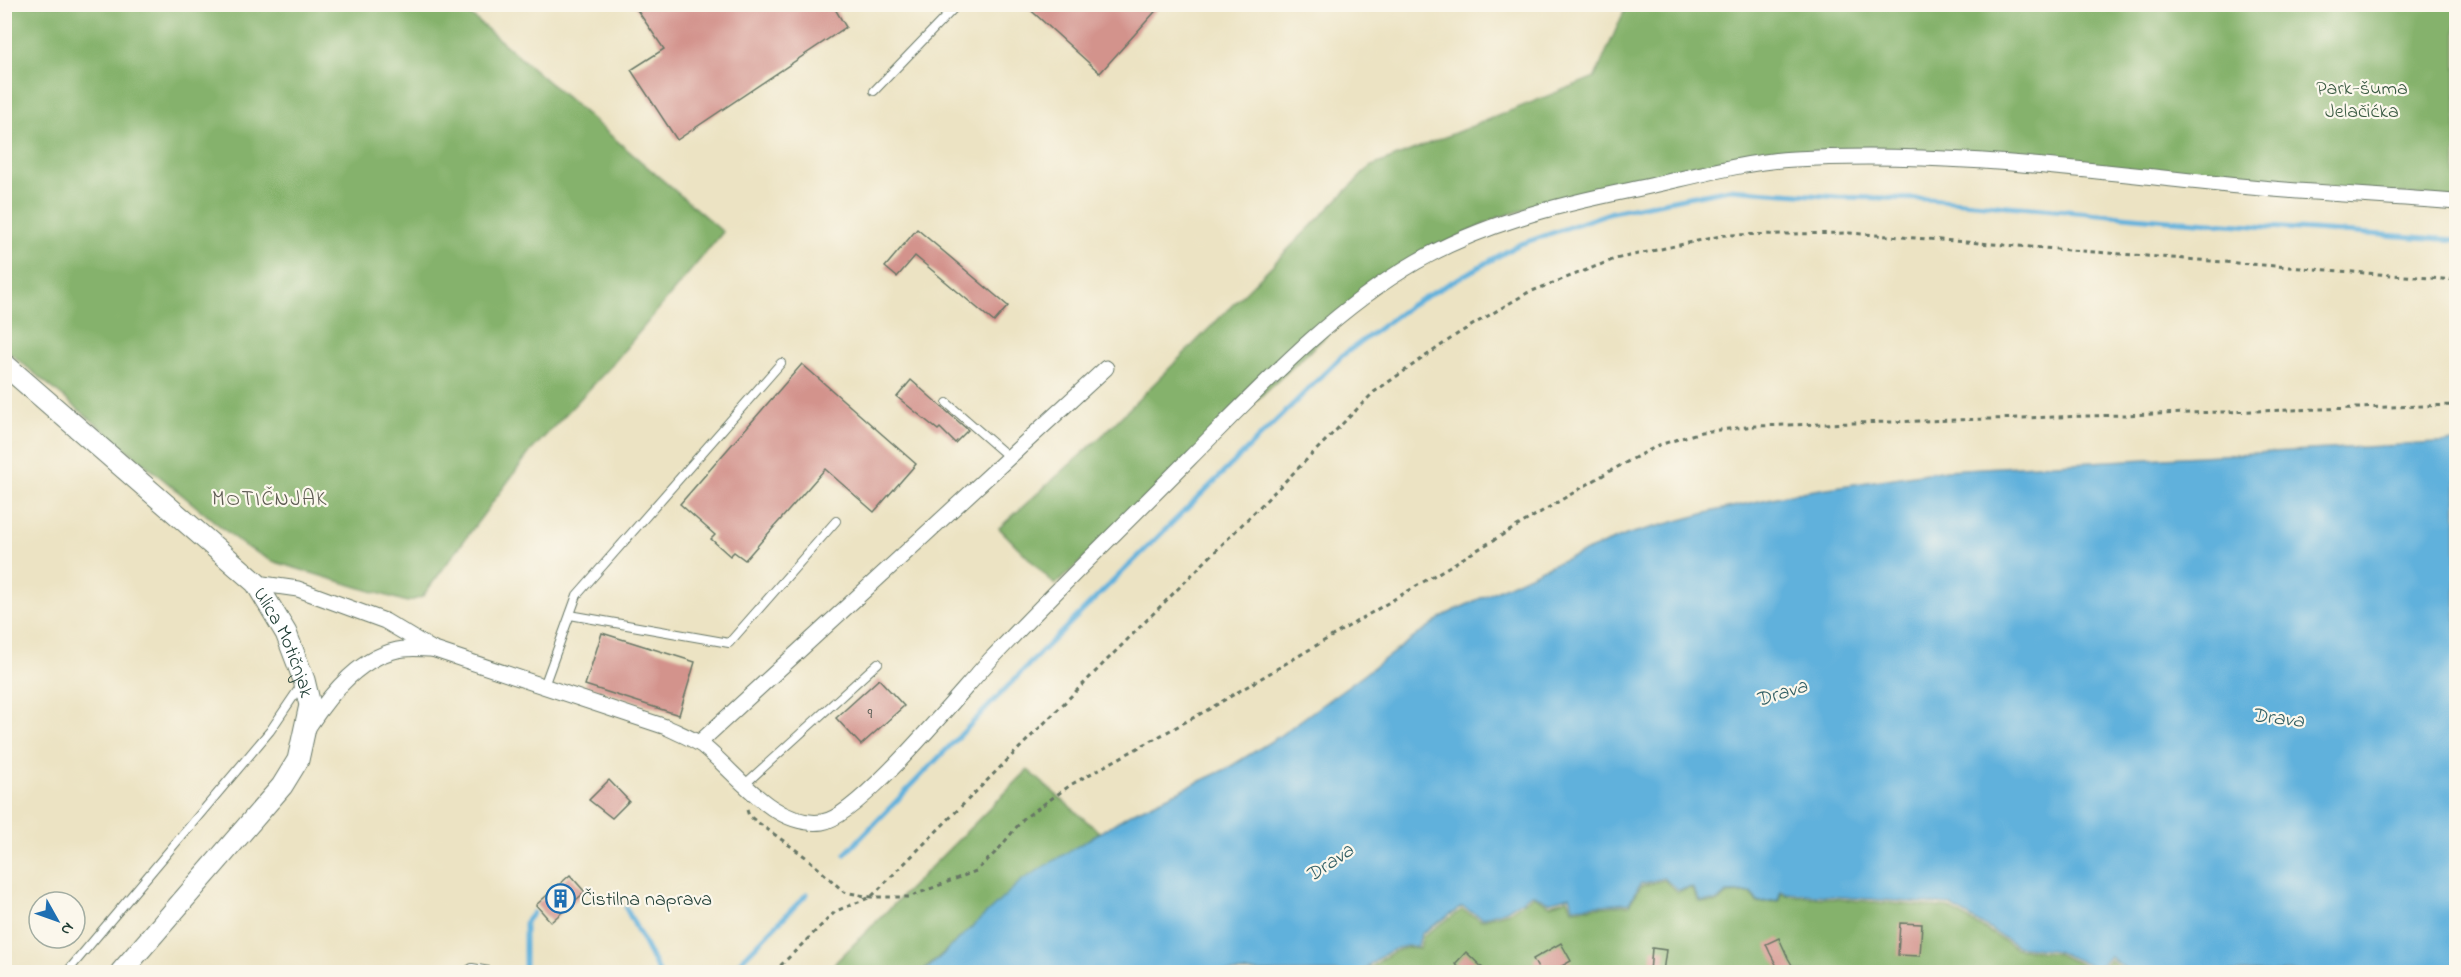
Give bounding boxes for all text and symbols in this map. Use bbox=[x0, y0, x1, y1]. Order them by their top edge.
park label: Park-šuma Jelačićka bbox=[2316, 75, 2408, 127]
district label: MOTIČNJAK bbox=[212, 485, 328, 515]
street label: Ulica Motičnjak bbox=[245, 582, 320, 701]
water label: Drava bbox=[1752, 672, 1812, 716]
water label: Drava bbox=[2250, 701, 2306, 737]
house number: 9 bbox=[868, 702, 873, 726]
water label: Drava bbox=[1300, 836, 1361, 891]
building icon: Čistilna naprava bbox=[544, 882, 576, 914]
place label: Čistilna naprava bbox=[581, 886, 712, 915]
north arrow bbox=[27, 890, 87, 950]
text: N bbox=[54, 917, 80, 940]

